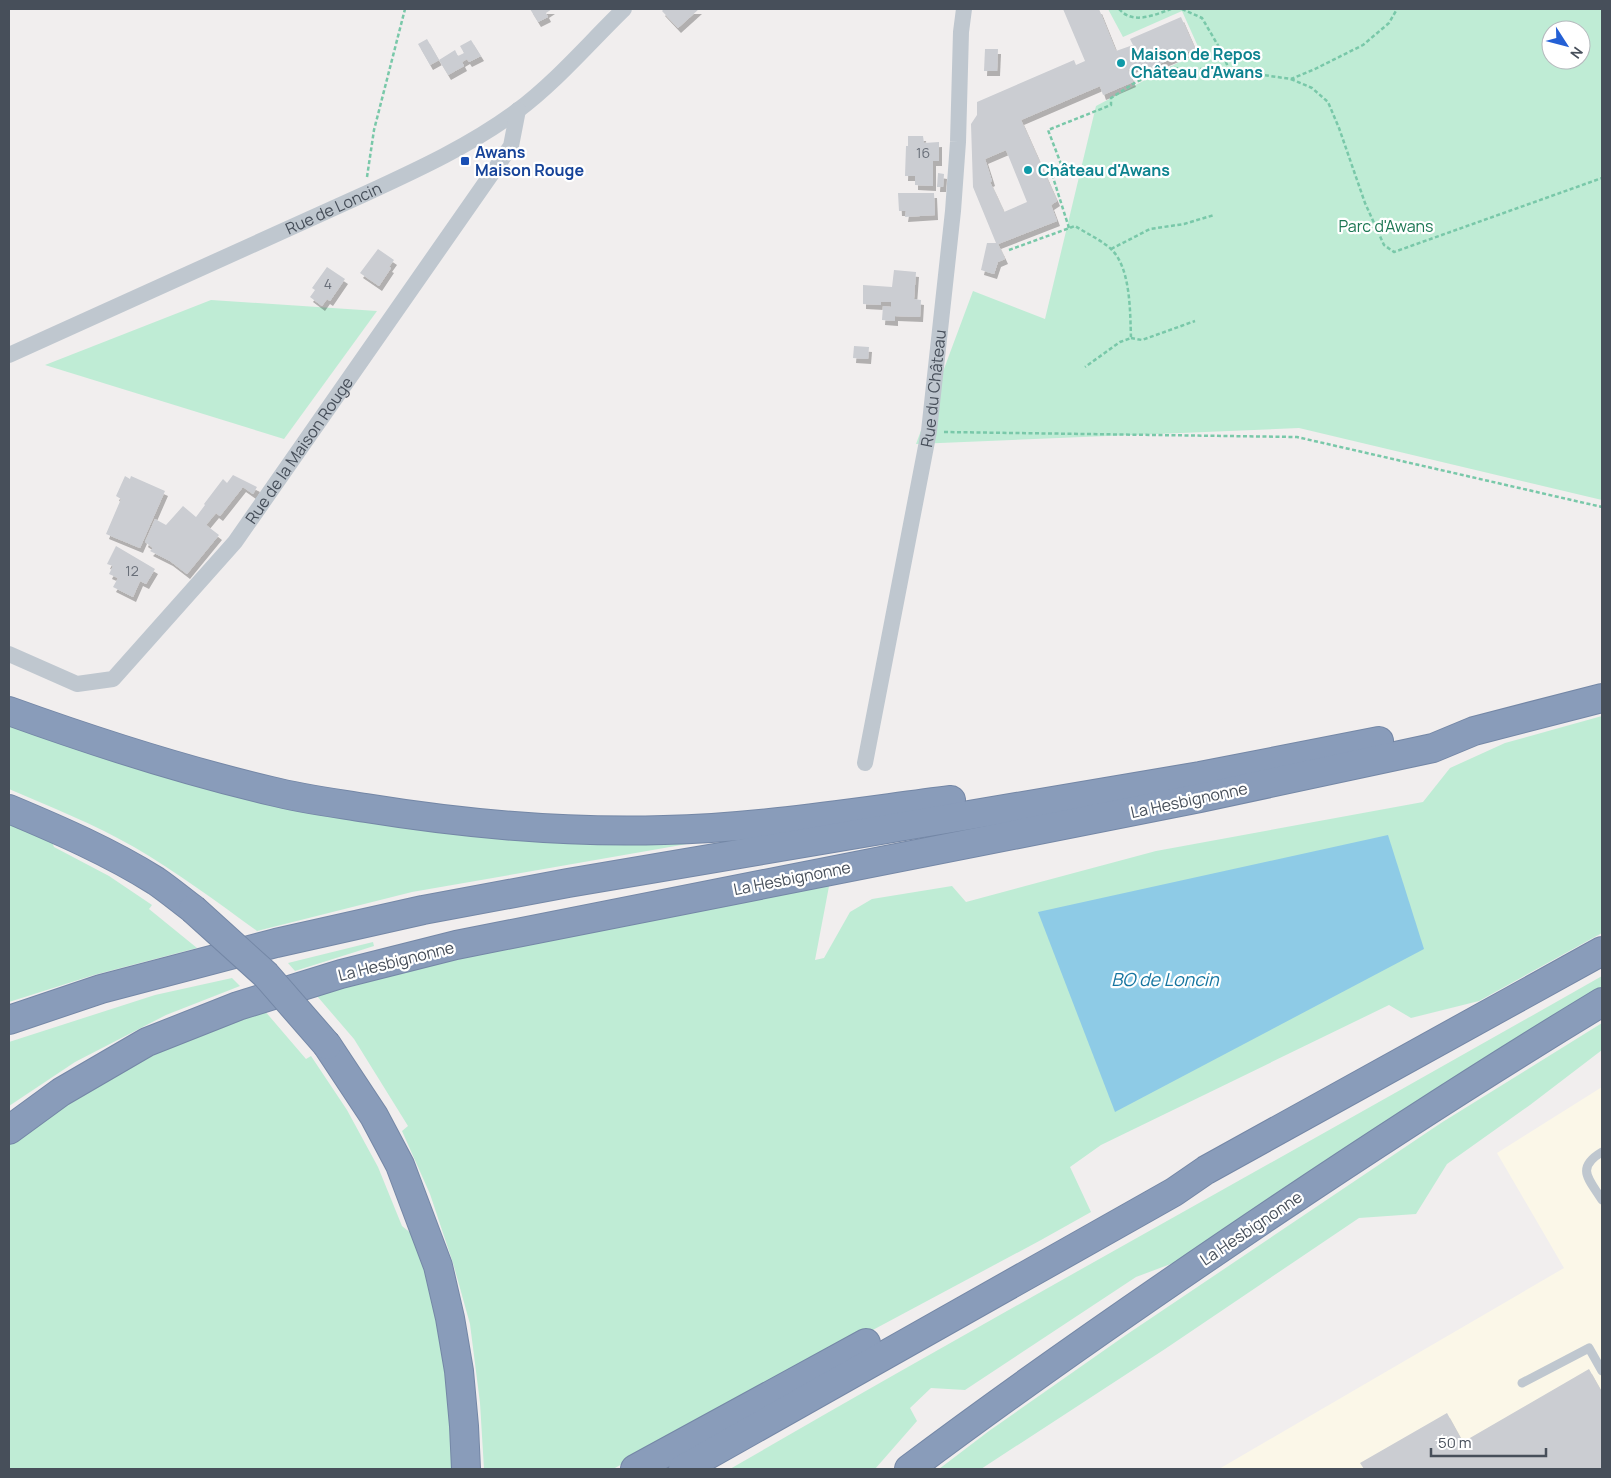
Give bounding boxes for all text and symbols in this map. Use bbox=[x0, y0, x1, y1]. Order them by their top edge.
north arrow bbox=[1541, 20, 1591, 70]
place label: Maison de Repos Château d'Awans bbox=[1131, 43, 1263, 83]
text: N bbox=[1566, 43, 1588, 63]
marker: Maison de Repos Château d'Awans bbox=[1115, 57, 1127, 69]
place label: Awans Maison Rouge bbox=[475, 141, 584, 181]
house number: 16 bbox=[916, 143, 930, 162]
marker: Awans Maison Rouge bbox=[459, 155, 471, 167]
place label: Château d'Awans bbox=[1038, 159, 1170, 181]
marker: Château d'Awans bbox=[1022, 164, 1034, 176]
street label: Rue de Loncin bbox=[282, 177, 385, 240]
park label: Parc d'Awans bbox=[1339, 215, 1433, 237]
house number: 4 bbox=[324, 274, 332, 293]
street label: Rue du Château bbox=[915, 329, 951, 449]
street label: Rue de la Maison Rouge bbox=[240, 372, 358, 528]
house number: 12 bbox=[125, 561, 139, 580]
street label: La Hesbignonne bbox=[1129, 777, 1249, 823]
street label: La Hesbignonne bbox=[732, 856, 852, 900]
street label: La Hesbignonne bbox=[336, 936, 456, 986]
water label: BO de Loncin bbox=[1111, 967, 1220, 991]
street label: La Hesbignonne bbox=[1196, 1186, 1306, 1270]
scale bar bbox=[1431, 1426, 1546, 1458]
text: 50 m bbox=[1438, 1432, 1472, 1453]

